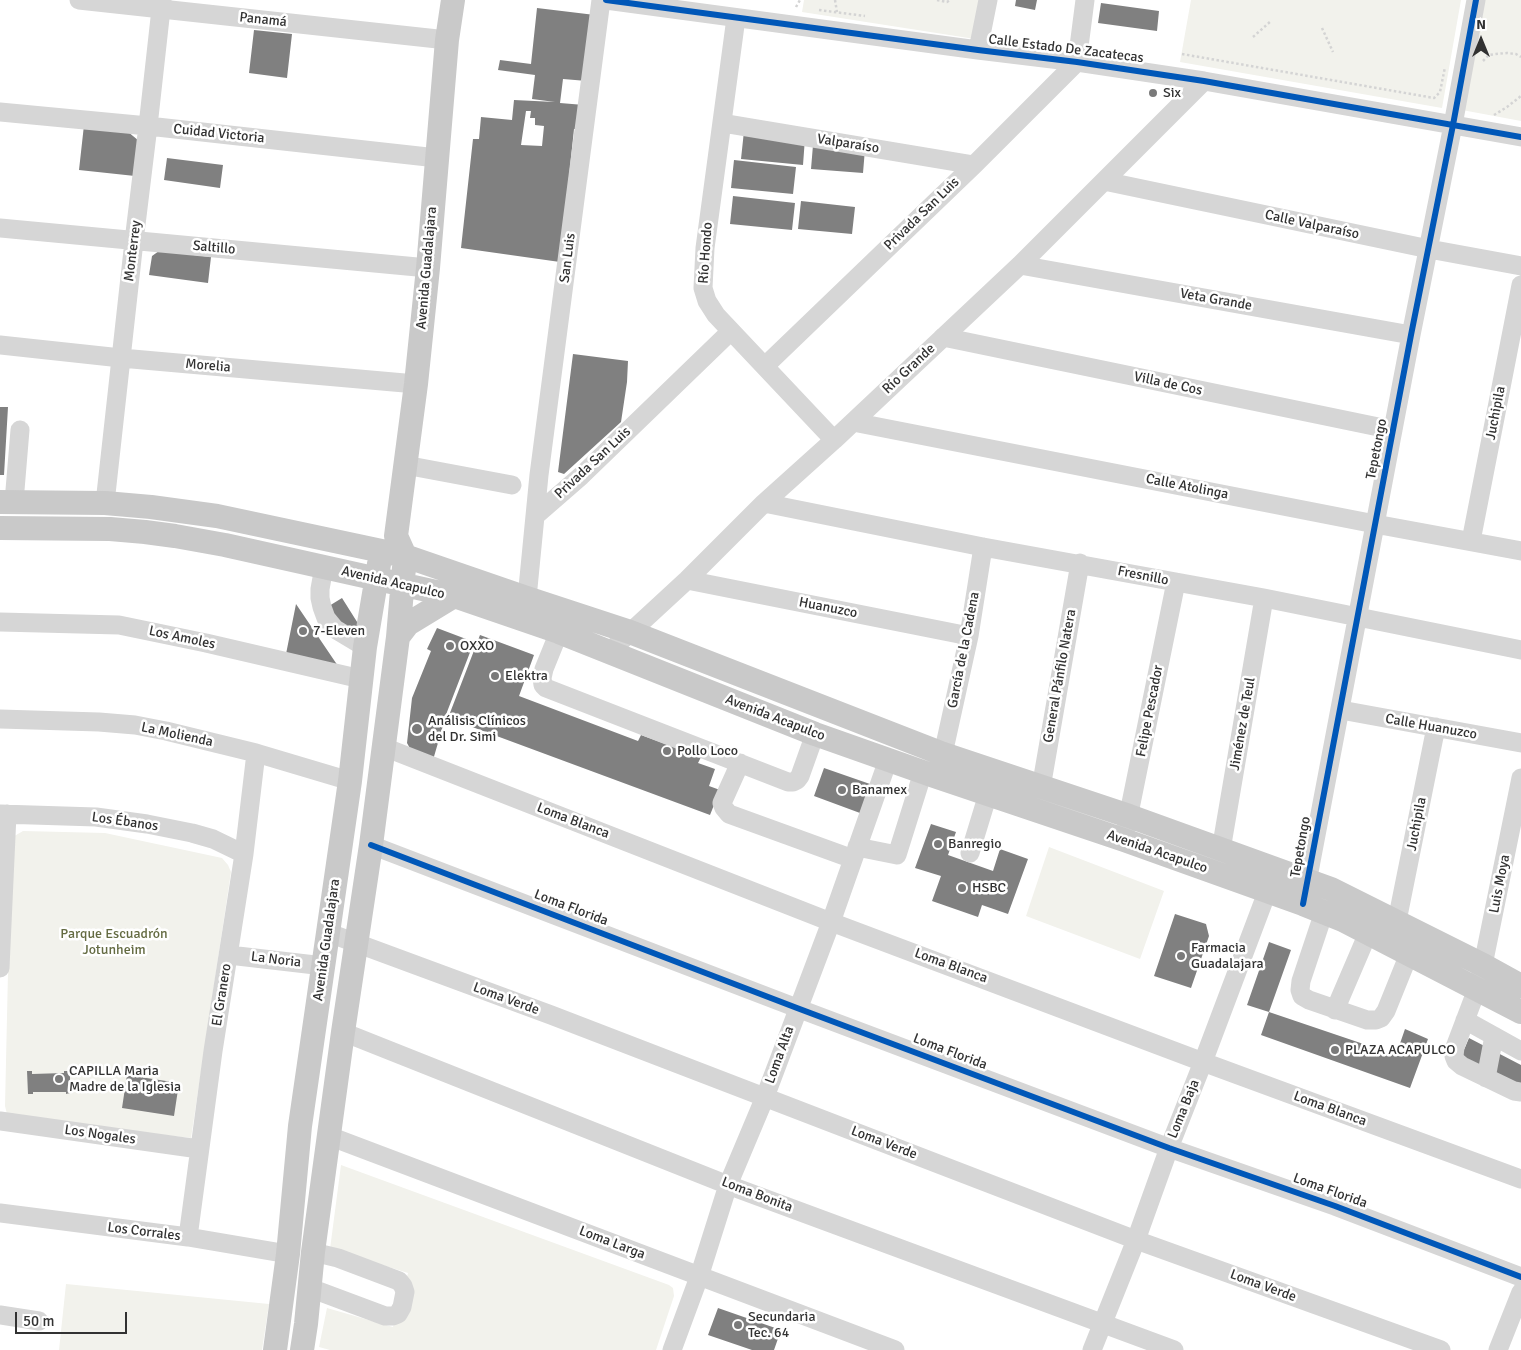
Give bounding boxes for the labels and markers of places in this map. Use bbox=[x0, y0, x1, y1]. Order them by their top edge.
place label: Six bbox=[1163, 85, 1181, 101]
marker: Six bbox=[1147, 87, 1159, 99]
place label: 7-Eleven bbox=[313, 623, 365, 639]
marker: 7-Eleven bbox=[297, 625, 309, 637]
place label: OXXO bbox=[460, 638, 494, 654]
marker: OXXO bbox=[444, 640, 456, 652]
place label: Elektra bbox=[505, 668, 548, 684]
marker: Elektra bbox=[489, 670, 501, 682]
place label: Análisis Clínicos del Dr. Simi bbox=[428, 713, 526, 746]
marker: Análisis Clínicos del Dr. Simi bbox=[410, 722, 424, 736]
place label: Pollo Loco bbox=[677, 743, 738, 759]
marker: Pollo Loco bbox=[661, 745, 673, 757]
place label: Banamex bbox=[852, 782, 907, 798]
marker: Banamex bbox=[836, 784, 848, 796]
place label: Banregio bbox=[948, 836, 1002, 852]
marker: Banregio bbox=[932, 838, 944, 850]
place label: HSBC bbox=[972, 880, 1006, 896]
marker: HSBC bbox=[956, 882, 968, 894]
place label: Farmacia Guadalajara bbox=[1191, 940, 1264, 972]
marker: Farmacia Guadalajara bbox=[1175, 950, 1187, 962]
place label: PLAZA ACAPULCO bbox=[1345, 1042, 1455, 1058]
marker: PLAZA ACAPULCO bbox=[1329, 1044, 1341, 1056]
place label: CAPILLA Maria Madre de la Iglesia bbox=[69, 1063, 181, 1096]
marker: CAPILLA Maria Madre de la Iglesia bbox=[53, 1073, 65, 1085]
place label: Secundaria Tec. 64 bbox=[748, 1309, 815, 1341]
marker: Secundaria Tec. 64 bbox=[732, 1319, 744, 1331]

